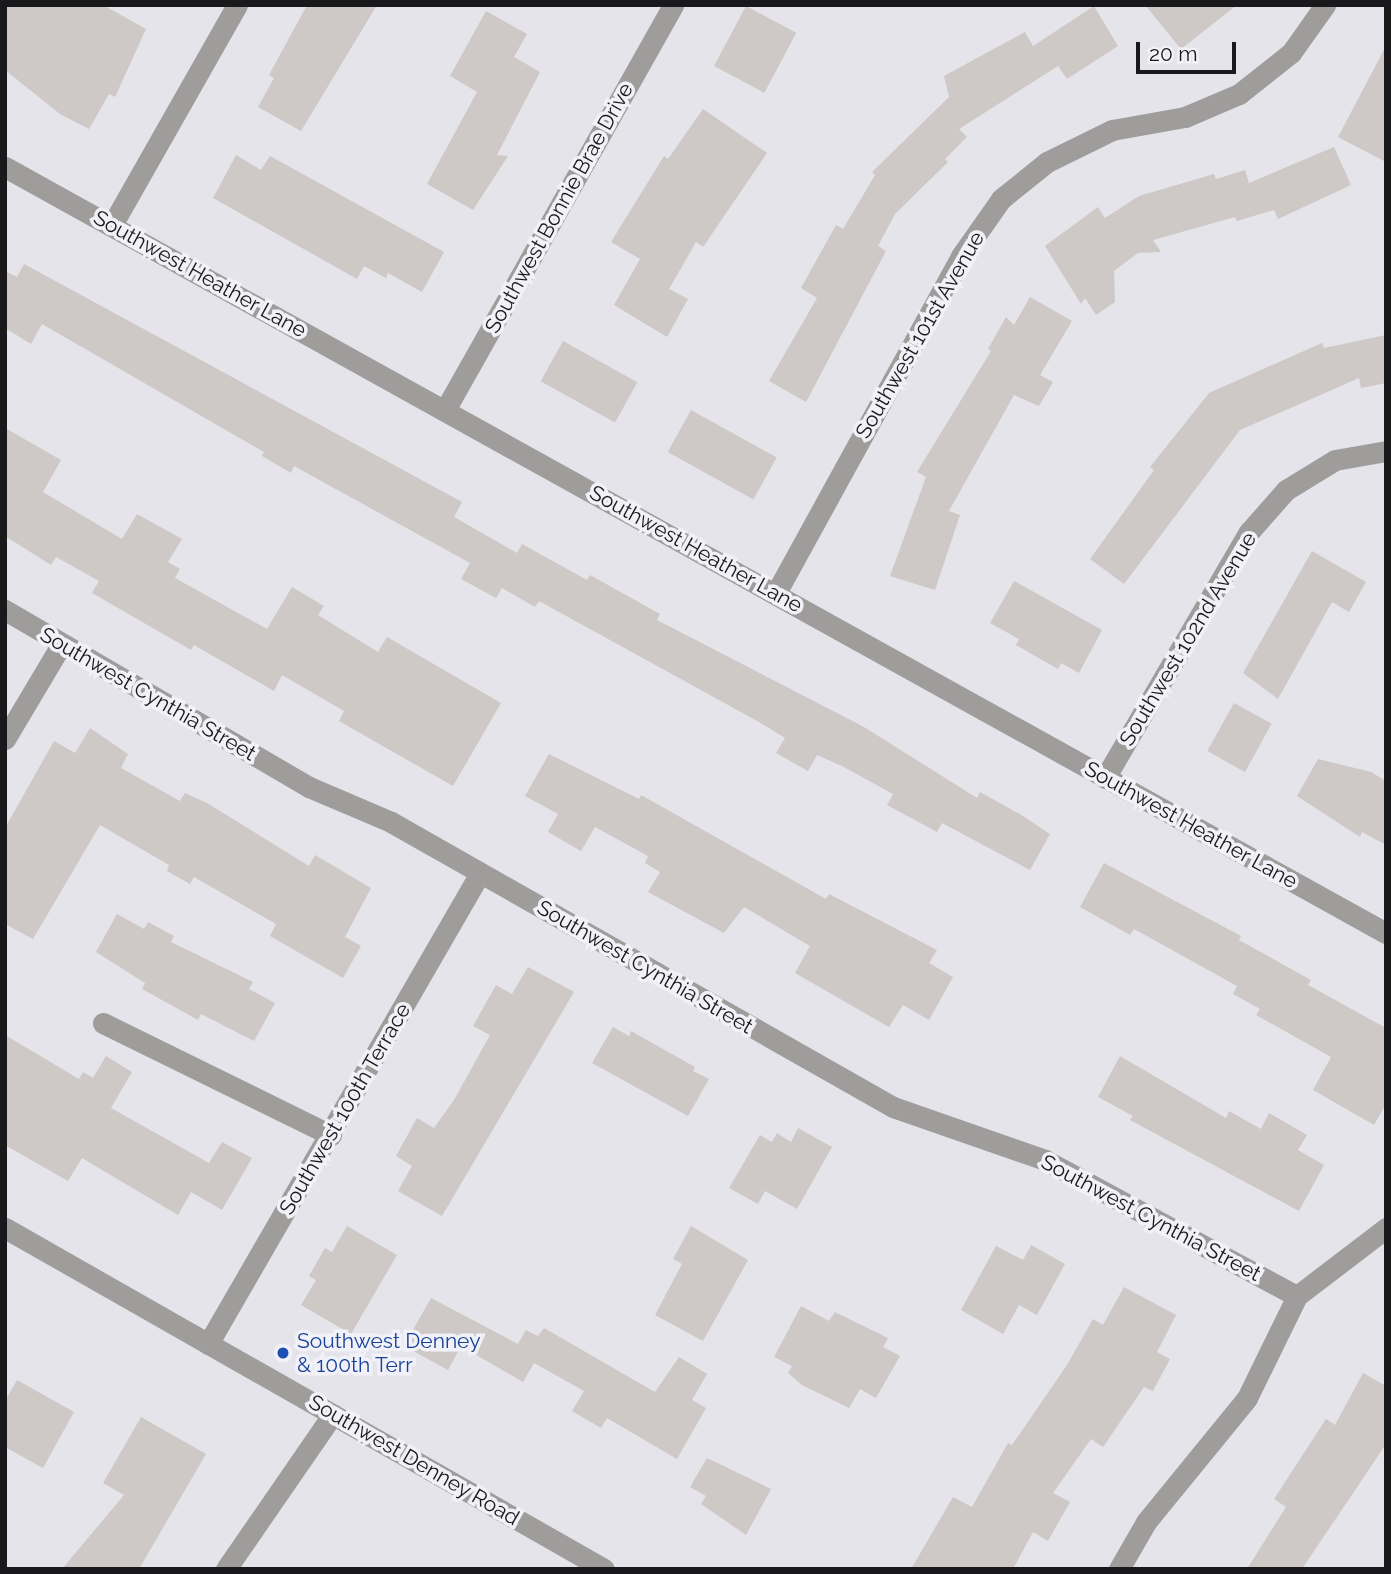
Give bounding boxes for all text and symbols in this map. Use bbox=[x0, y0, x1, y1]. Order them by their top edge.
scale bar bbox=[1139, 28, 1239, 72]
text: 20 m bbox=[1149, 41, 1197, 66]
street label: Southwest Bonnie Brae Drive bbox=[480, 79, 638, 337]
street label: Southwest Heather Lane bbox=[89, 205, 311, 343]
street label: Southwest 101st Avenue bbox=[850, 227, 990, 443]
street label: Southwest Heather Lane bbox=[585, 480, 807, 618]
street label: Southwest 102nd Avenue bbox=[1114, 527, 1262, 751]
street label: Southwest Cynthia Street bbox=[36, 622, 260, 766]
street label: Southwest Heather Lane bbox=[1080, 756, 1302, 894]
street label: Southwest Cynthia Street bbox=[533, 895, 757, 1039]
street label: Southwest 100th Terrace bbox=[274, 999, 416, 1219]
street label: Southwest Cynthia Street bbox=[1037, 1149, 1265, 1287]
place label: Southwest Denney & 100th Terr bbox=[297, 1328, 481, 1378]
marker: Southwest Denney & 100th Terr bbox=[275, 1345, 291, 1361]
street label: Southwest Denney Road bbox=[304, 1389, 524, 1531]

